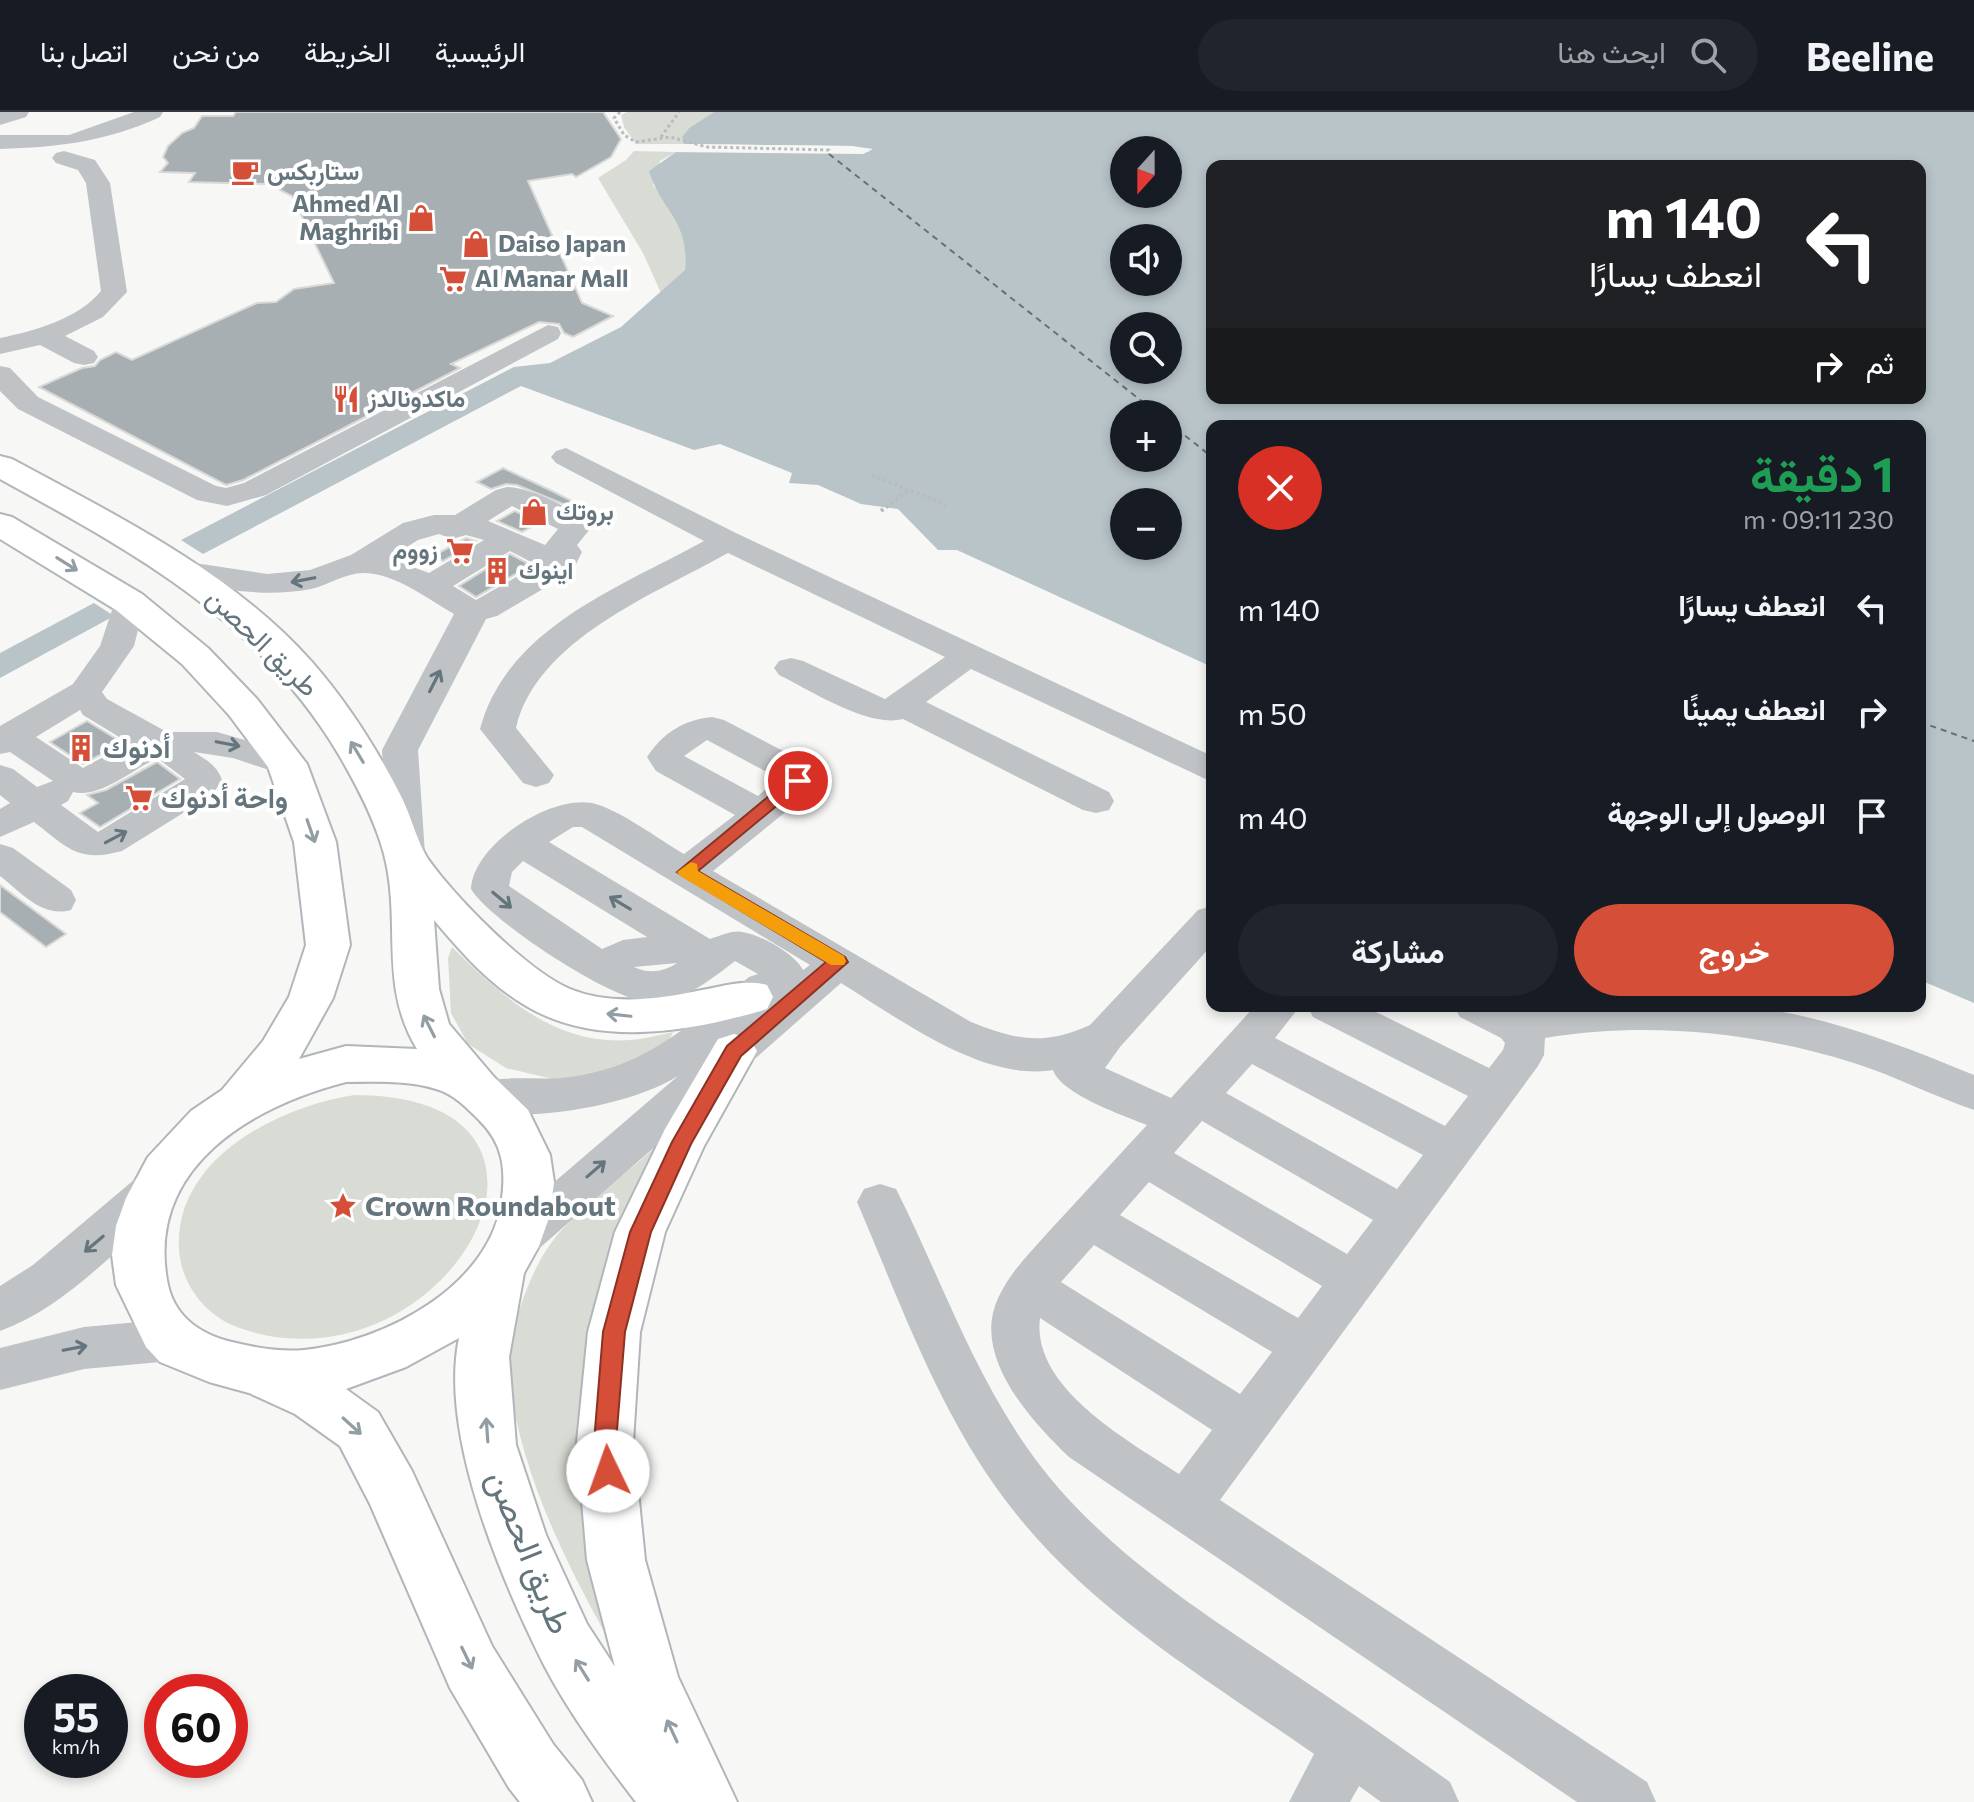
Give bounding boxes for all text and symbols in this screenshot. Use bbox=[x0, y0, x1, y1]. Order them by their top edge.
search box bbox=[1198, 19, 1758, 91]
text: ابحث هنا bbox=[1557, 32, 1666, 69]
text: Beeline bbox=[1806, 32, 1934, 79]
icon: search bbox=[1686, 33, 1730, 77]
text: اتصل بنا bbox=[40, 34, 128, 68]
text: من نحن bbox=[172, 34, 260, 68]
text: الخريطة bbox=[304, 34, 391, 68]
text: الرئيسية bbox=[435, 34, 525, 68]
north arrow bbox=[1110, 136, 1182, 208]
map controls bbox=[1110, 136, 1182, 560]
place label: ستاربكس bbox=[267, 156, 360, 187]
cafe icon: ستاربكس bbox=[230, 157, 260, 187]
text: 140 m bbox=[1606, 181, 1762, 250]
place label: Ahmed Al Maghribi bbox=[292, 188, 399, 245]
icon: left bbox=[1790, 192, 1894, 296]
shop icon: Ahmed Al Maghribi bbox=[406, 203, 436, 233]
button: sound bbox=[1110, 224, 1182, 296]
place label: Daiso Japan bbox=[498, 228, 626, 257]
shop icon: Daiso Japan bbox=[461, 229, 491, 259]
text: انعطف يسارًا bbox=[1589, 250, 1762, 294]
place label: Al Manar Mall bbox=[475, 263, 629, 292]
supermarket icon: Al Manar Mall bbox=[438, 264, 468, 294]
button: search bbox=[1110, 312, 1182, 384]
text: ثم bbox=[1866, 343, 1894, 380]
icon: right bbox=[1806, 344, 1850, 388]
place label: ماكدونالدز bbox=[367, 383, 465, 414]
restaurant icon: ماكدونالدز bbox=[331, 384, 361, 414]
button: + bbox=[1110, 400, 1182, 472]
text: 1 دقيقة bbox=[1750, 443, 1894, 502]
button: close bbox=[1238, 446, 1322, 530]
button: − bbox=[1110, 488, 1182, 560]
place label: بروتك bbox=[556, 496, 614, 527]
shop icon: بروتك bbox=[519, 497, 549, 527]
text: 230 m · 09:11 bbox=[1743, 503, 1894, 534]
place label: زووم bbox=[393, 535, 438, 567]
supermarket icon: زووم bbox=[445, 536, 475, 566]
place label: اينوك bbox=[519, 555, 574, 586]
one-way arrow bbox=[55, 556, 78, 572]
building icon: اينوك bbox=[482, 556, 512, 586]
one-way arrow bbox=[291, 574, 317, 589]
street label: طريق الحصن bbox=[199, 580, 327, 704]
text: انعطف يسارًا bbox=[1678, 585, 1826, 622]
icon: left bbox=[1850, 586, 1894, 630]
text: 140 m bbox=[1238, 590, 1320, 627]
one-way arrow bbox=[428, 669, 443, 693]
text: انعطف يمينًا bbox=[1682, 689, 1826, 726]
icon: right bbox=[1850, 690, 1894, 734]
text: 50 m bbox=[1238, 694, 1307, 731]
place label: أدنوك bbox=[103, 730, 170, 766]
building icon: أدنوك bbox=[66, 733, 96, 763]
one-way arrow bbox=[215, 738, 240, 753]
one-way arrow bbox=[349, 741, 365, 764]
pin bbox=[764, 747, 832, 815]
icon: arrive bbox=[776, 759, 820, 803]
place label: واحة أدنوك bbox=[161, 780, 288, 816]
supermarket icon: واحة أدنوك bbox=[124, 783, 154, 813]
text: الوصول إلى الوجهة bbox=[1607, 793, 1826, 830]
icon: arrive bbox=[1850, 794, 1894, 838]
text: 40 m bbox=[1238, 798, 1308, 835]
one-way arrow bbox=[305, 819, 320, 844]
one-way arrow bbox=[103, 828, 127, 844]
one-way arrow bbox=[492, 891, 513, 909]
one-way arrow bbox=[609, 895, 632, 911]
button: مشاركة bbox=[1238, 904, 1558, 996]
button: خروج bbox=[1574, 904, 1894, 996]
one-way arrow bbox=[606, 1007, 633, 1022]
one-way arrow bbox=[421, 1015, 436, 1038]
one-way arrow bbox=[586, 1160, 606, 1178]
place label: Crown Roundabout bbox=[365, 1188, 616, 1222]
place icon: Crown Roundabout bbox=[328, 1191, 358, 1221]
one-way arrow bbox=[84, 1235, 104, 1253]
one-way arrow bbox=[62, 1340, 87, 1355]
one-way arrow bbox=[341, 1416, 362, 1435]
one-way arrow bbox=[479, 1417, 494, 1444]
position arrow bbox=[566, 1429, 650, 1513]
street label: طريق الحصن bbox=[478, 1463, 584, 1640]
one-way arrow bbox=[460, 1645, 475, 1669]
one-way arrow bbox=[574, 1659, 590, 1682]
speed limit sign: 60 bbox=[144, 1674, 248, 1778]
text: 55 bbox=[53, 1691, 99, 1740]
one-way arrow bbox=[664, 1720, 679, 1744]
text: km/h bbox=[52, 1734, 100, 1758]

